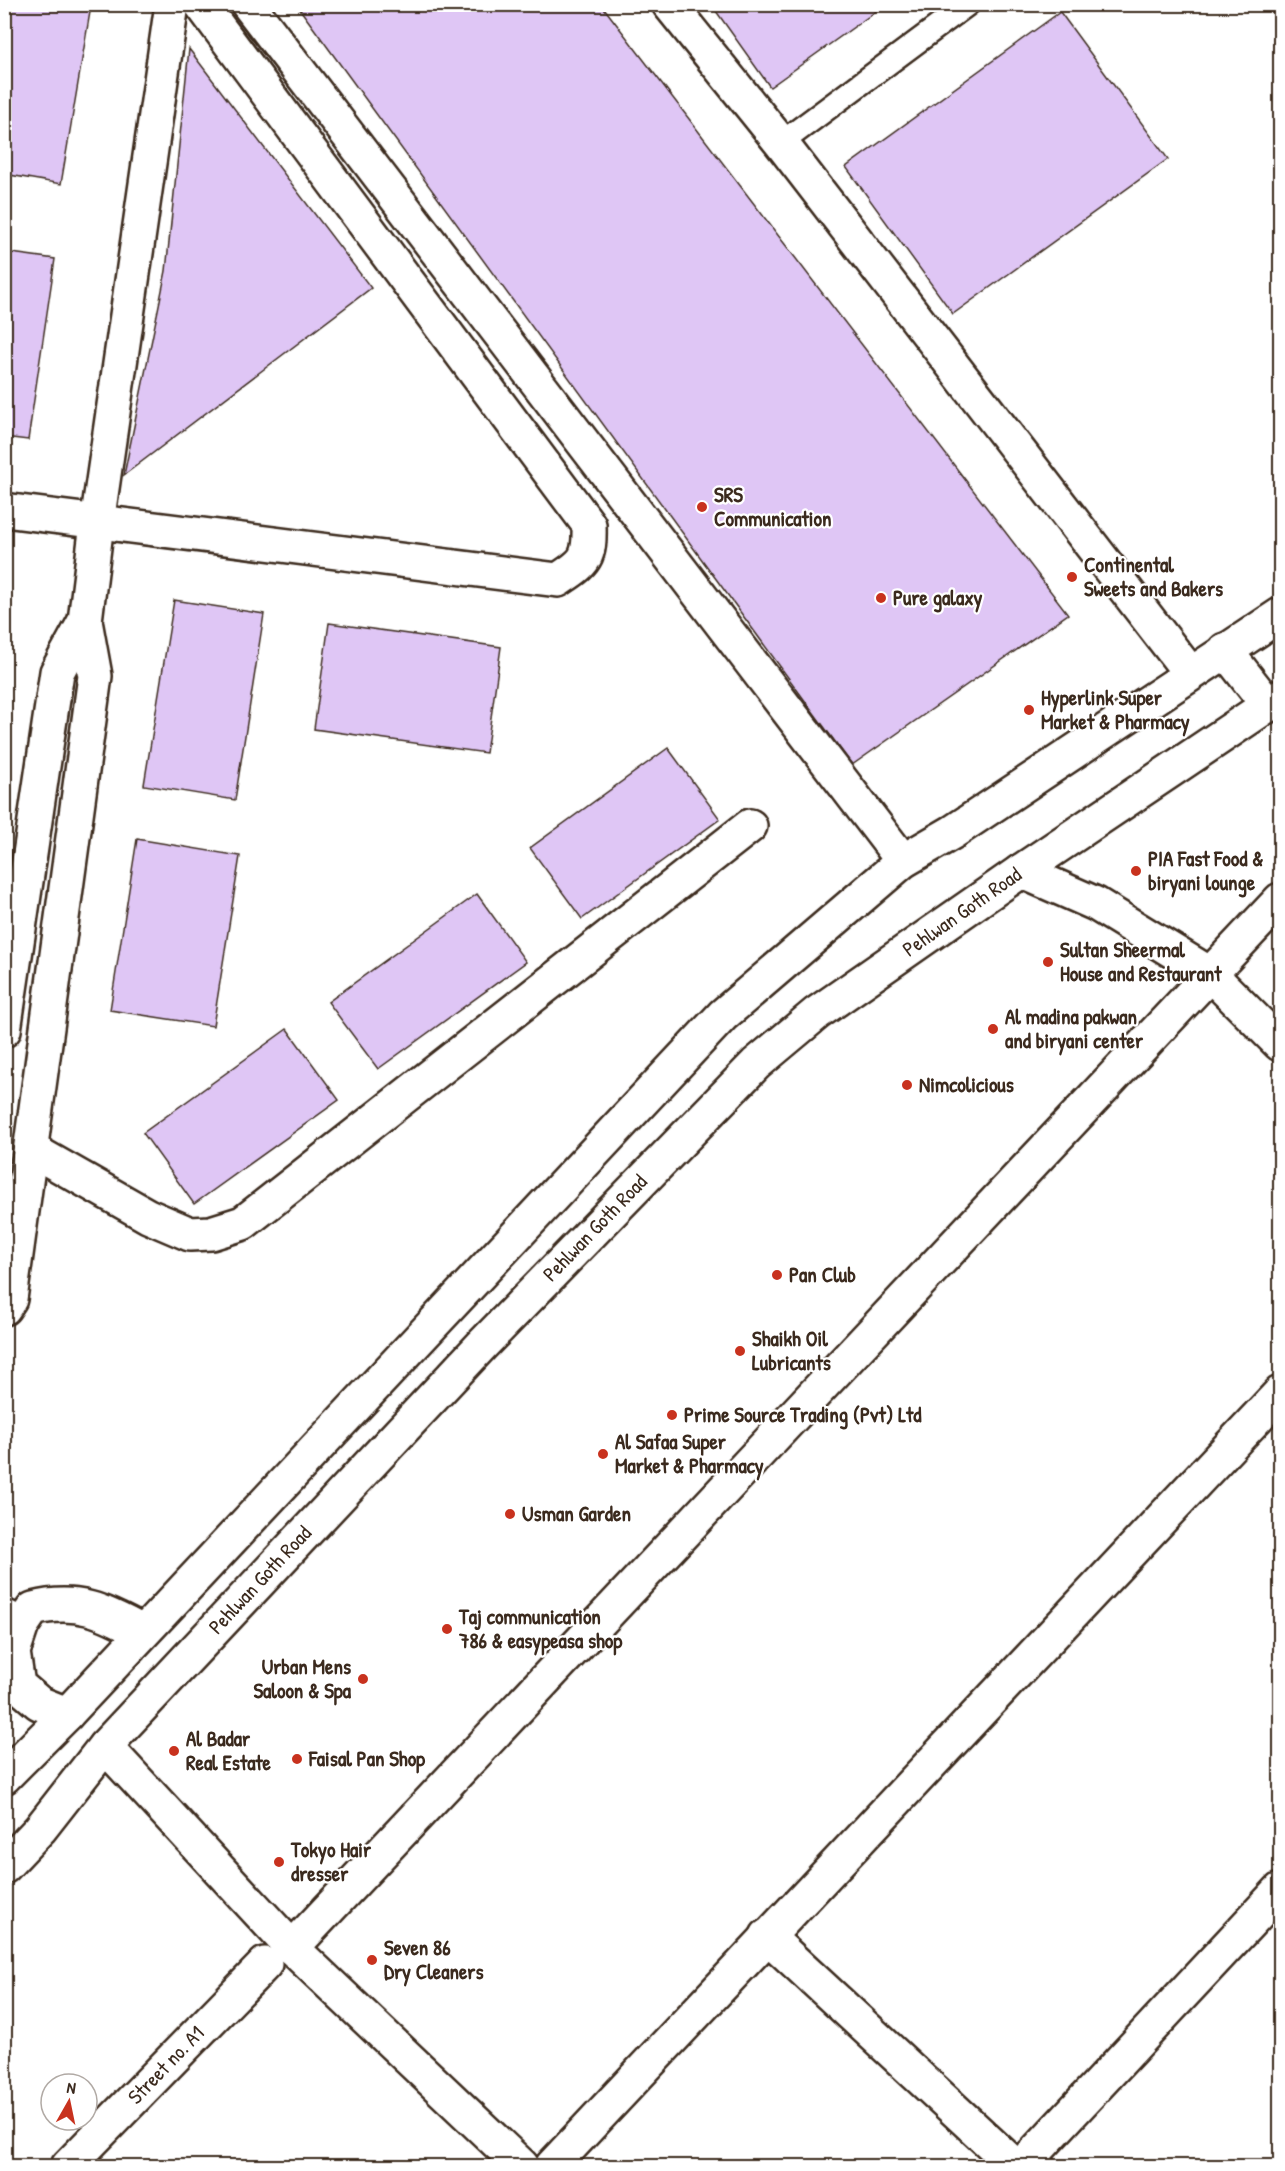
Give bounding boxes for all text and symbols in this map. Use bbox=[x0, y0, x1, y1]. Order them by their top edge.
place label: SRS Communication bbox=[714, 480, 831, 533]
marker: SRS Communication bbox=[695, 500, 709, 514]
place label: Continental Sweets and Bakers bbox=[1084, 550, 1223, 603]
marker: Continental Sweets and Bakers bbox=[1065, 570, 1079, 584]
place label: Pure galaxy bbox=[893, 583, 983, 613]
marker: Pure galaxy bbox=[874, 591, 888, 605]
place label: Hyperlink Super Market & Pharmacy bbox=[1041, 683, 1190, 737]
marker: Hyperlink Super Market & Pharmacy bbox=[1022, 703, 1036, 717]
place label: PIA Fast Food & biryani lounge bbox=[1148, 844, 1263, 898]
street label: Pehlwan Goth Road bbox=[896, 860, 1027, 963]
marker: PIA Fast Food & biryani lounge bbox=[1129, 864, 1143, 878]
place label: Sultan Sheermal House and Restaurant bbox=[1060, 935, 1222, 988]
marker: Sultan Sheermal House and Restaurant bbox=[1041, 955, 1055, 969]
place label: Al madina pakwan and biryani center bbox=[1005, 1002, 1144, 1056]
marker: Al madina pakwan and biryani center bbox=[986, 1022, 1000, 1036]
place label: Nimcolicious bbox=[919, 1070, 1014, 1099]
marker: Nimcolicious bbox=[900, 1078, 914, 1092]
street label: Pehlwan Goth Road bbox=[536, 1168, 653, 1288]
place label: Pan Club bbox=[789, 1260, 856, 1289]
marker: Pan Club bbox=[770, 1268, 784, 1282]
place label: Shaikh Oil Lubricants bbox=[752, 1324, 831, 1377]
marker: Shaikh Oil Lubricants bbox=[733, 1344, 747, 1358]
place label: Prime Source Trading (Pvt) Ltd bbox=[684, 1400, 922, 1430]
marker: Prime Source Trading (Pvt) Ltd bbox=[665, 1408, 679, 1422]
place label: Al Safaa Super Market & Pharmacy bbox=[615, 1427, 764, 1481]
marker: Al Safaa Super Market & Pharmacy bbox=[596, 1447, 610, 1461]
place label: Usman Garden bbox=[522, 1499, 631, 1528]
marker: Usman Garden bbox=[503, 1507, 517, 1521]
street label: Pehlwan Goth Road bbox=[202, 1519, 318, 1640]
place label: Taj communication 786 & easypeasa shop bbox=[458, 1602, 623, 1656]
marker: Taj communication 786 & easypeasa shop bbox=[440, 1622, 454, 1636]
place label: Urban Mens Saloon & Spa bbox=[253, 1652, 352, 1706]
marker: Urban Mens Saloon & Spa bbox=[356, 1672, 370, 1686]
place label: Al Badar Real Estate bbox=[186, 1724, 272, 1777]
marker: Al Badar Real Estate bbox=[167, 1744, 181, 1758]
place label: Faisal Pan Shop bbox=[308, 1744, 426, 1774]
marker: Faisal Pan Shop bbox=[290, 1752, 304, 1766]
place label: Tokyo Hair dresser bbox=[290, 1835, 372, 1888]
marker: Tokyo Hair dresser bbox=[272, 1855, 286, 1869]
place label: Seven 86 Dry Cleaners bbox=[384, 1933, 483, 1987]
marker: Seven 86 Dry Cleaners bbox=[365, 1953, 379, 1967]
street label: Street no. A1 bbox=[121, 2019, 210, 2110]
north arrow bbox=[39, 2072, 99, 2132]
text: N bbox=[65, 2076, 78, 2099]

